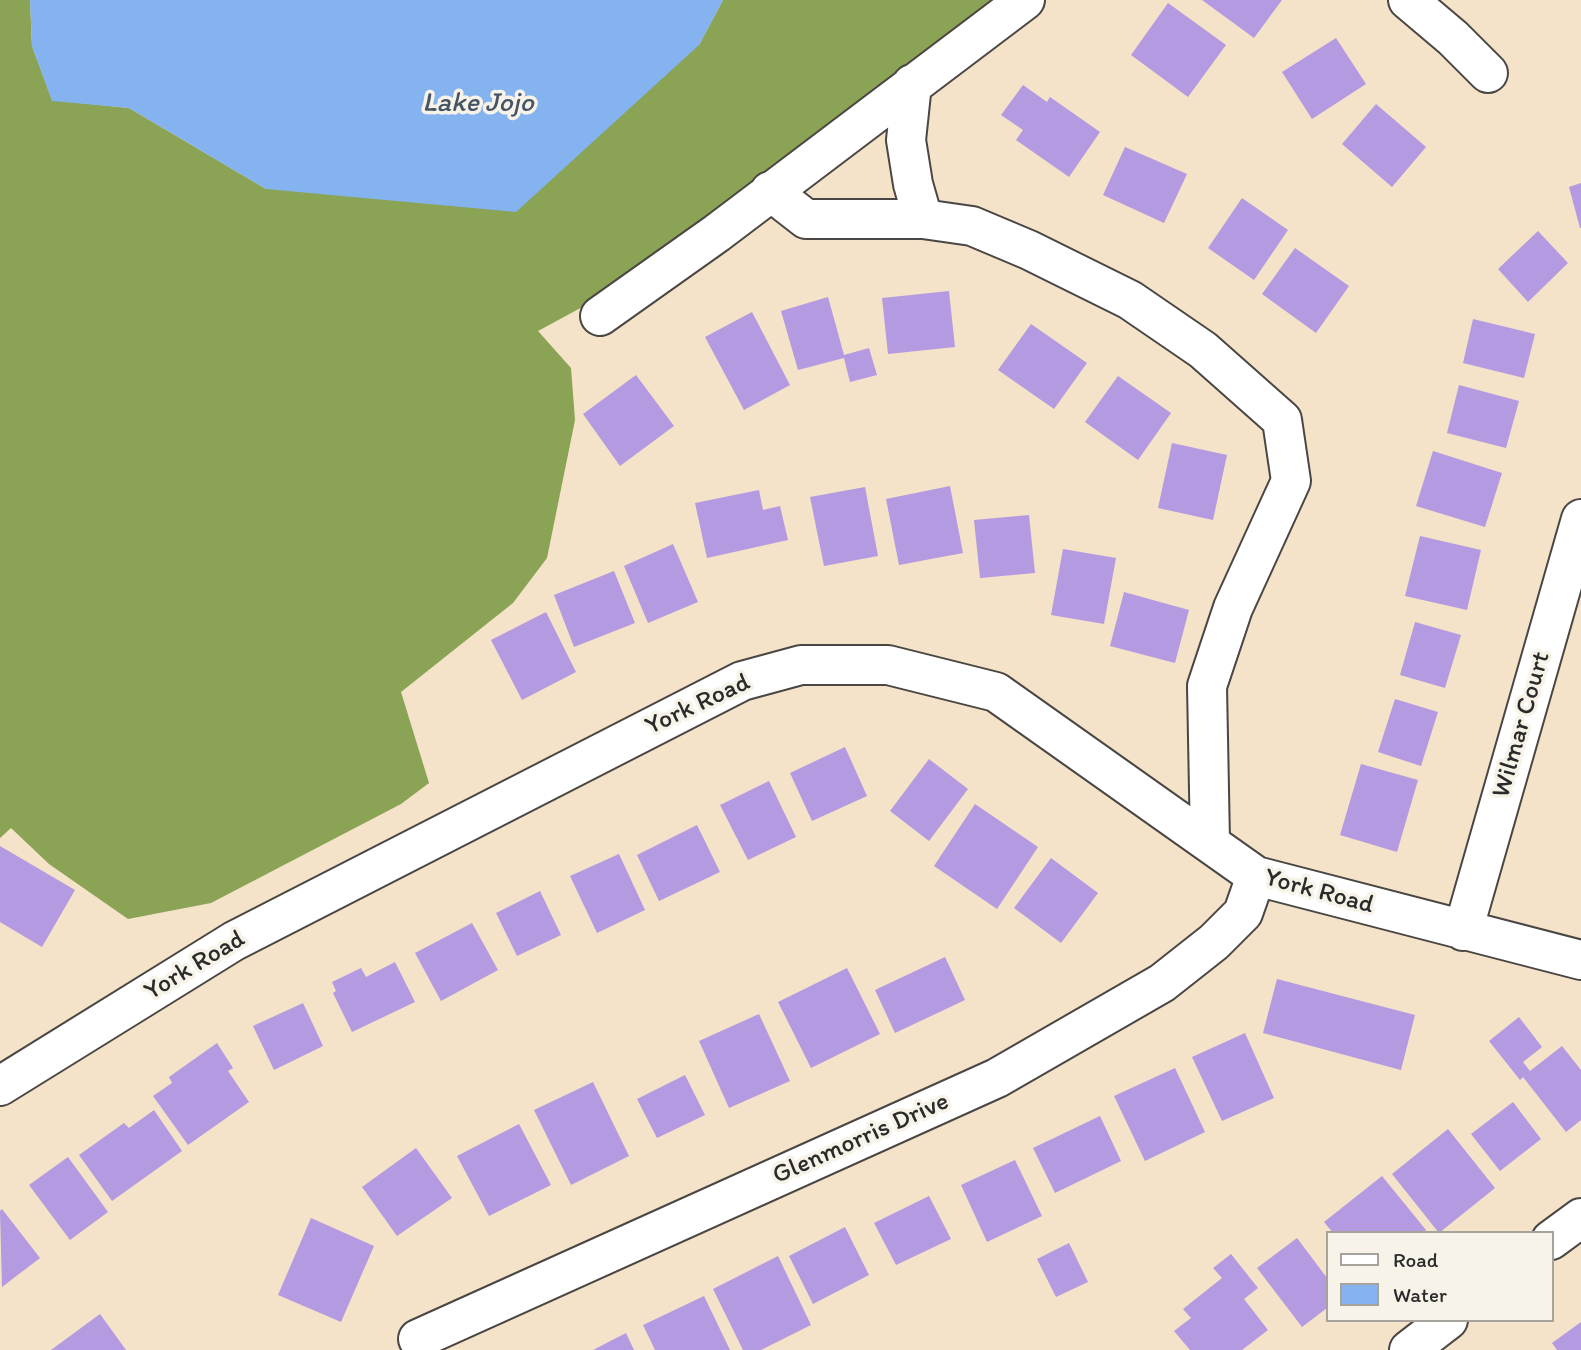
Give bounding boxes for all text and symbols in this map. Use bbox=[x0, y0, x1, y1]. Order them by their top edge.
water label: Lake Jojo bbox=[422, 87, 534, 121]
street label: Wilmar Court bbox=[1486, 648, 1558, 802]
street label: York Road bbox=[641, 667, 755, 743]
street label: York Road bbox=[1261, 862, 1377, 922]
street label: York Road bbox=[139, 924, 251, 1008]
street label: Glenmorris Drive bbox=[768, 1086, 954, 1192]
legend bbox=[1326, 1231, 1553, 1322]
text: Road bbox=[1393, 1247, 1438, 1272]
text: Water bbox=[1393, 1282, 1447, 1307]

